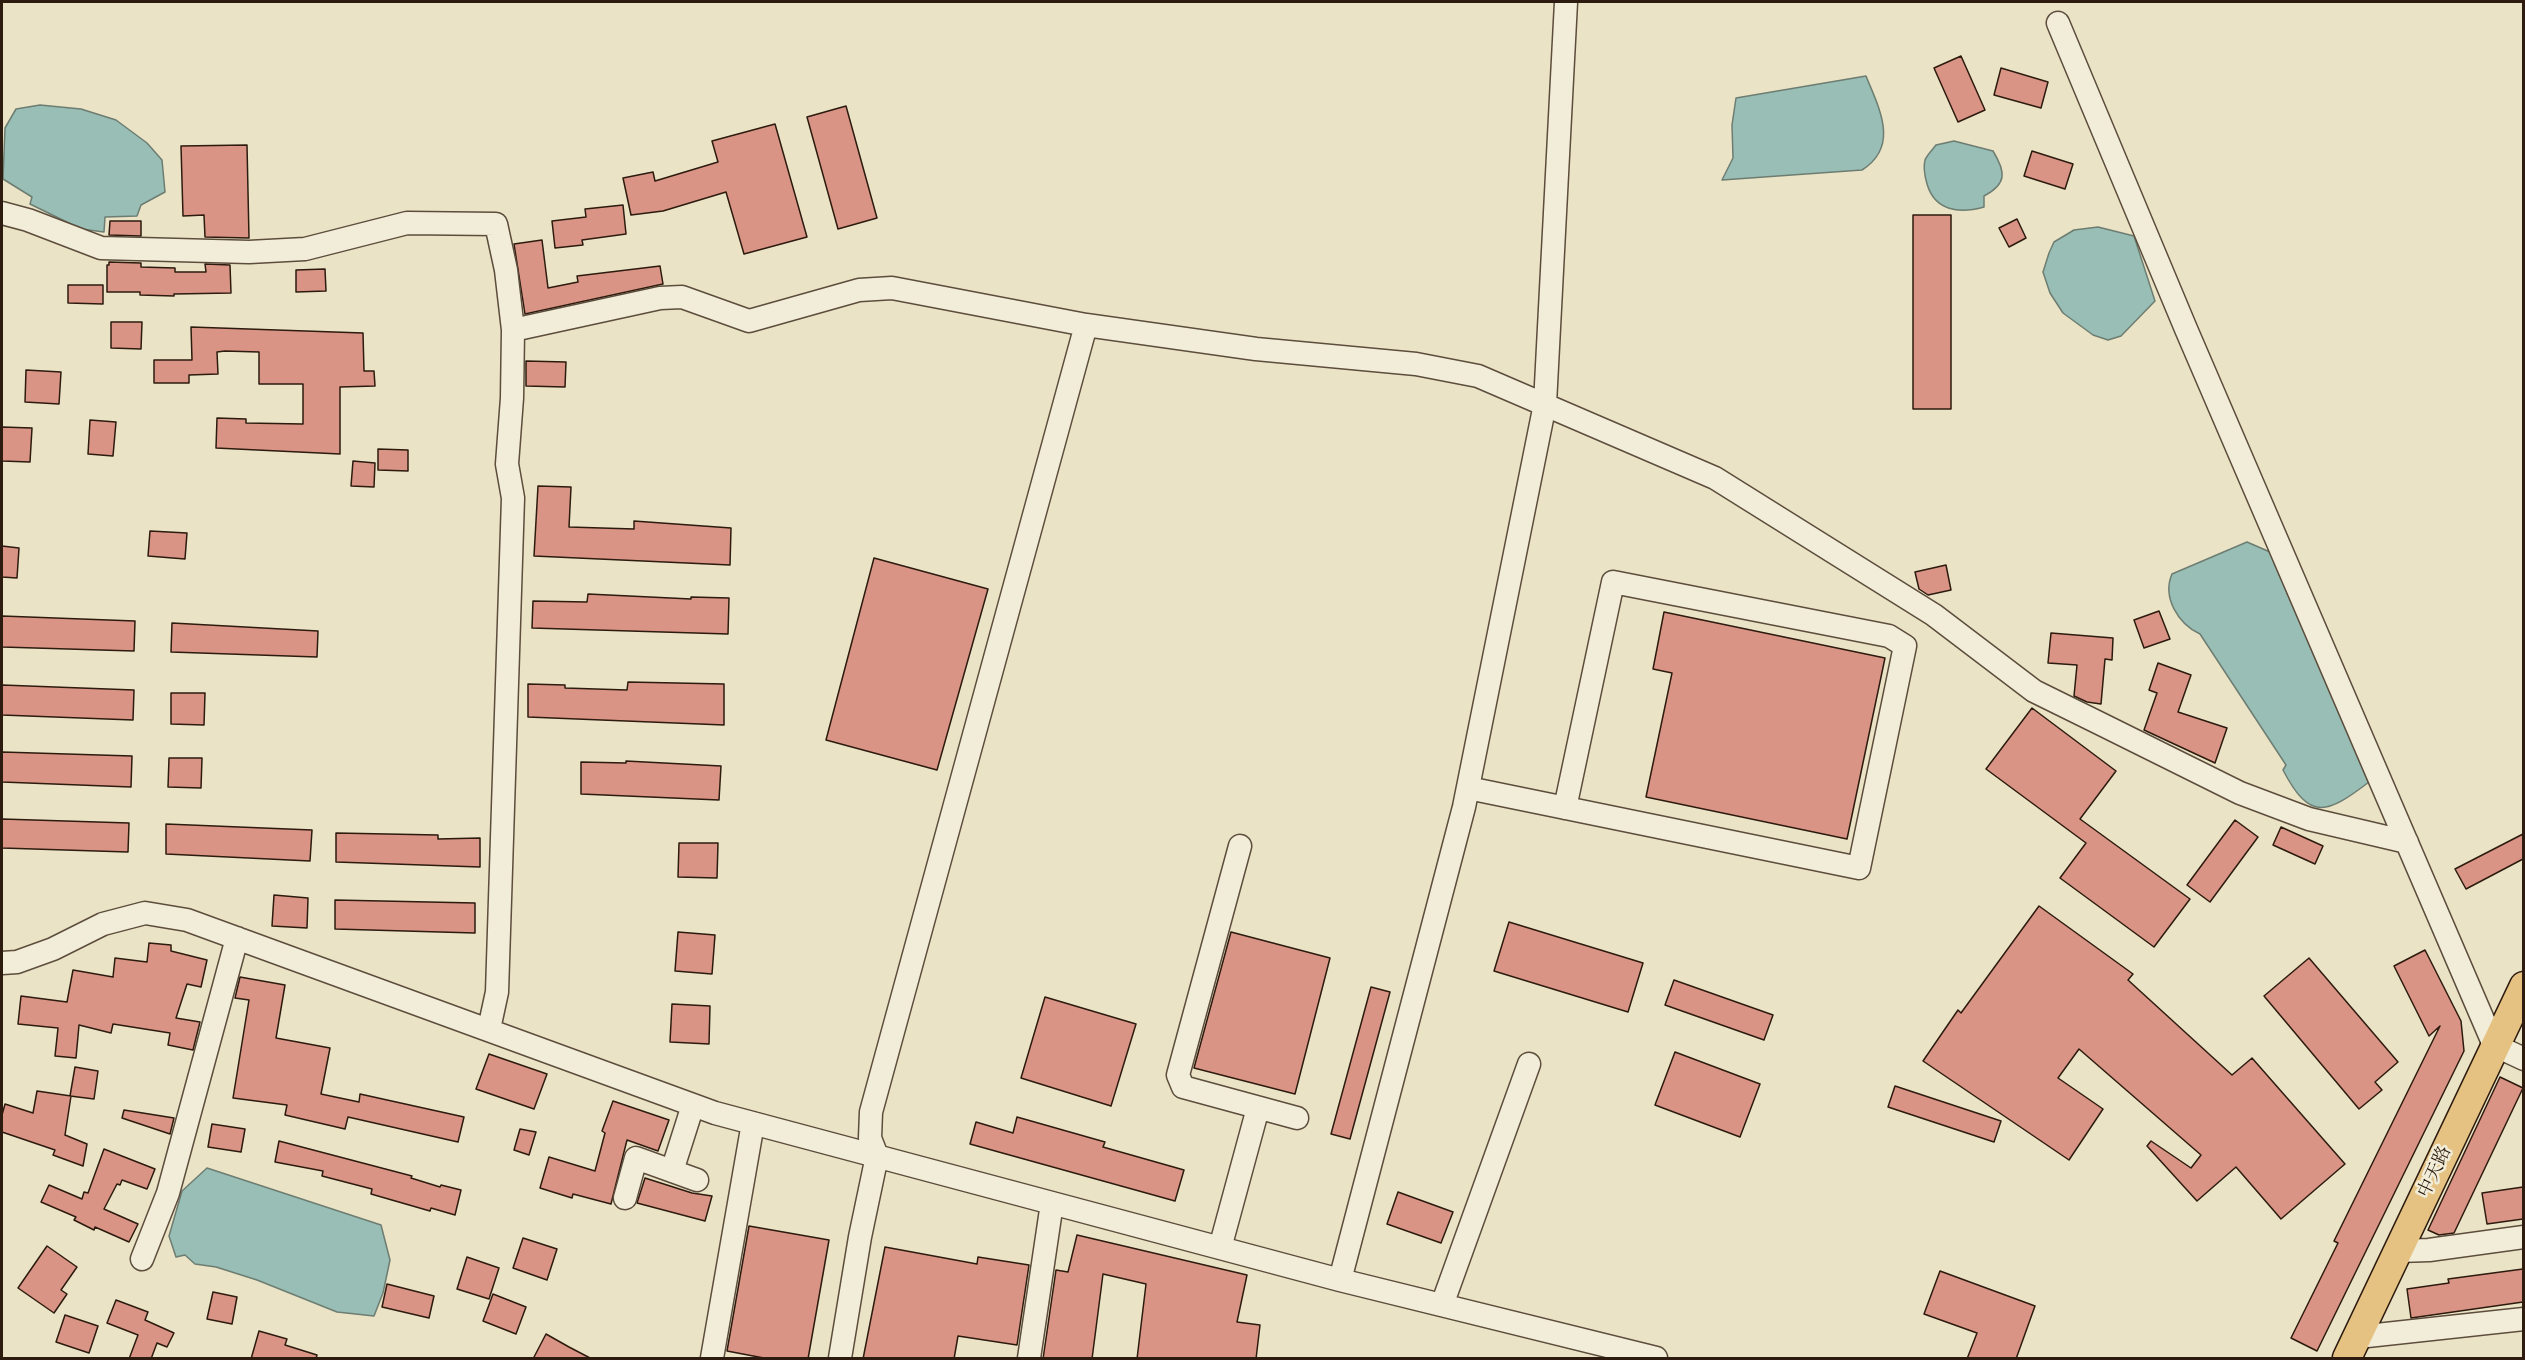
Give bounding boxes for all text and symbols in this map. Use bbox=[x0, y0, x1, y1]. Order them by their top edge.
street label: 中天路 bbox=[2414, 1143, 2456, 1201]

